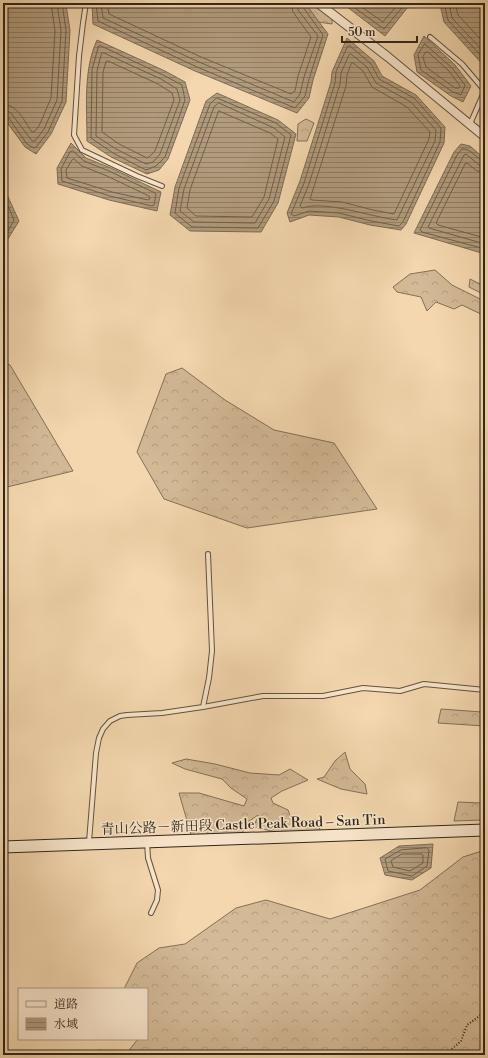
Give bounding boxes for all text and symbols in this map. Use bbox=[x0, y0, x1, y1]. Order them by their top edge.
scale bar bbox=[342, 18, 417, 44]
text: 50 m bbox=[348, 25, 376, 40]
street label: 青山公路－新田段 Castle Peak Road – San Tin bbox=[100, 811, 386, 839]
legend bbox=[18, 988, 148, 1040]
text: 道路 bbox=[54, 997, 78, 1012]
text: 水域 bbox=[54, 1017, 78, 1032]

